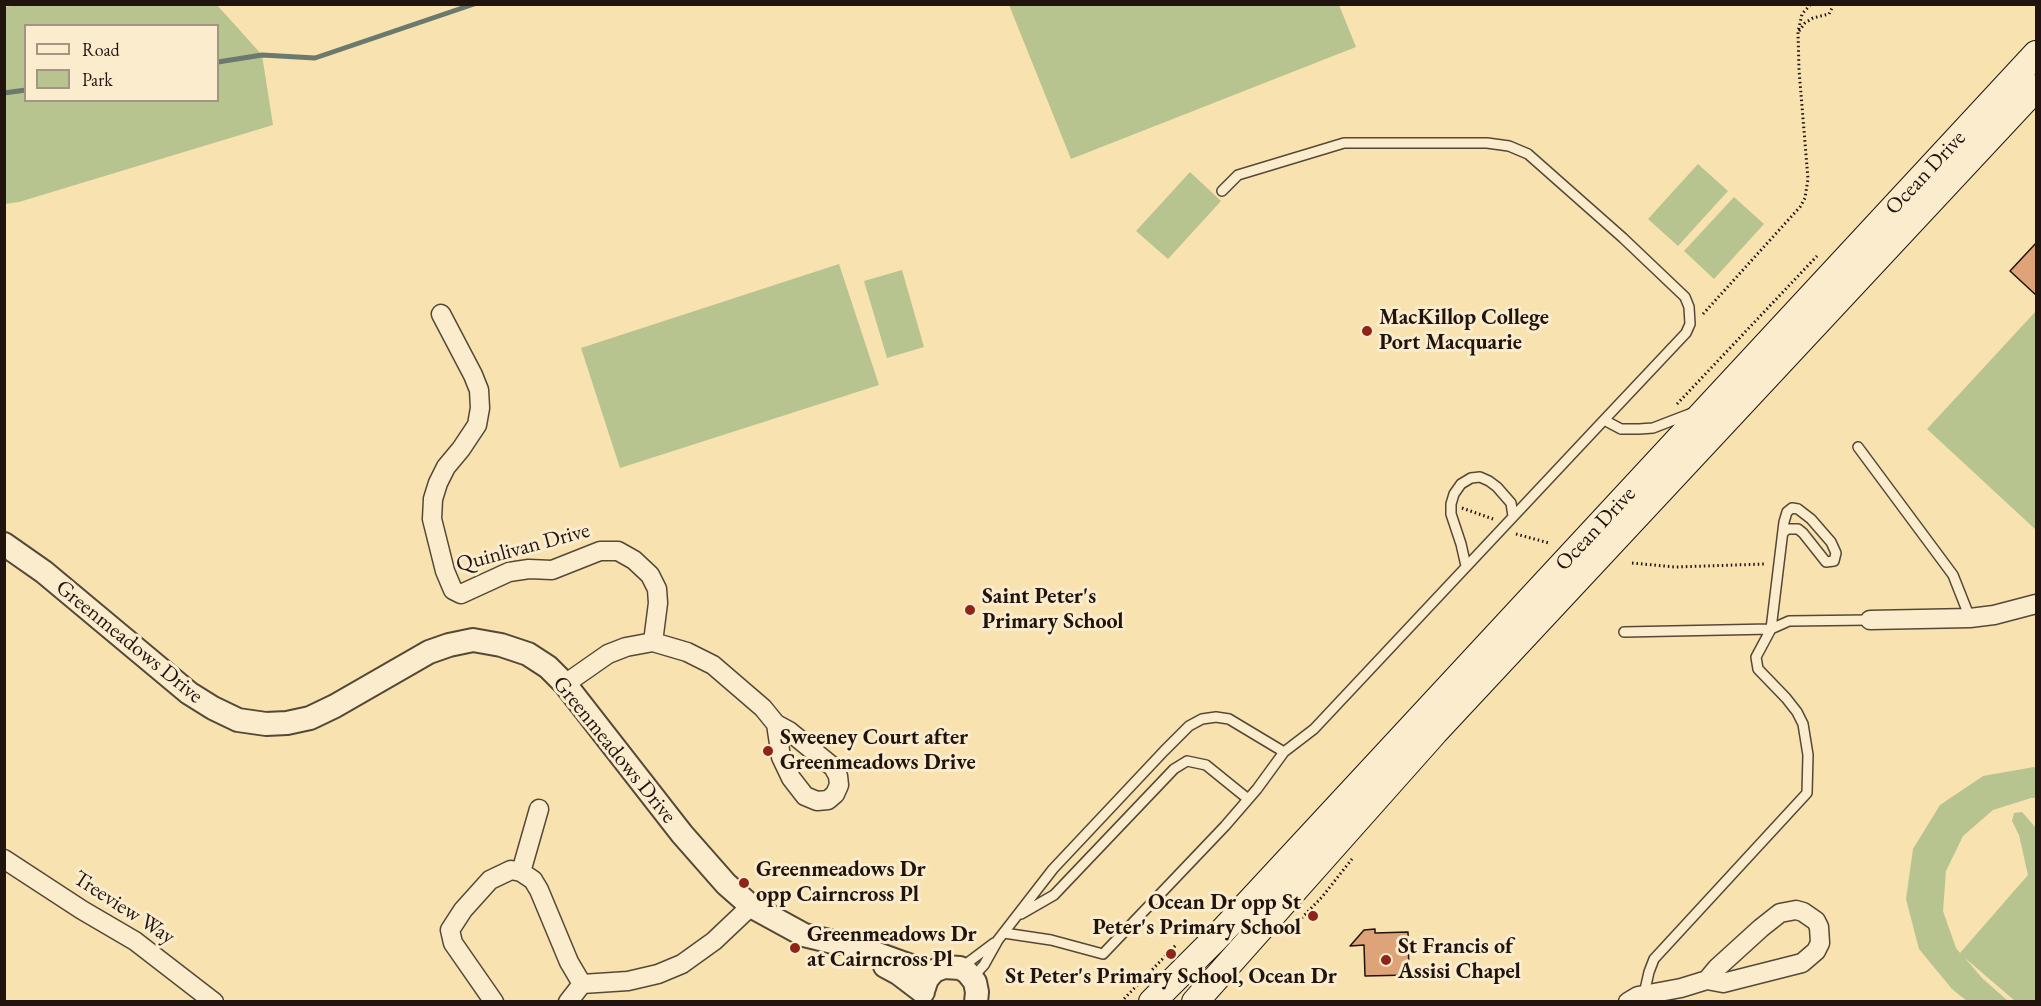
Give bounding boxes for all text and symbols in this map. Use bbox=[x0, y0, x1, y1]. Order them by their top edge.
legend bbox=[24, 24, 219, 102]
text: Road bbox=[82, 38, 120, 61]
text: Park bbox=[82, 68, 113, 91]
street label: Ocean Drive bbox=[1880, 125, 1972, 221]
place label: MacKillop College Port Macquarie bbox=[1379, 305, 1549, 356]
marker: MacKillop College Port Macquarie bbox=[1360, 324, 1374, 338]
street label: Ocean Drive bbox=[1550, 481, 1642, 577]
street label: Quinlivan Drive bbox=[453, 518, 593, 578]
street label: Greenmeadows Drive bbox=[50, 575, 208, 709]
place label: Saint Peter's Primary School bbox=[982, 584, 1124, 636]
marker: Saint Peter's Primary School bbox=[963, 603, 977, 617]
street label: Greenmeadows Drive bbox=[547, 671, 681, 829]
place label: Sweeney Court after Greenmeadows Drive bbox=[780, 725, 976, 776]
marker: Sweeney Court after Greenmeadows Drive bbox=[761, 744, 775, 758]
place label: Greenmeadows Dr opp Cairncross Pl bbox=[756, 857, 926, 908]
street label: Treeview Way bbox=[68, 865, 180, 951]
marker: Greenmeadows Dr opp Cairncross Pl bbox=[737, 876, 751, 890]
place label: Ocean Dr opp St Peter's Primary School bbox=[1093, 890, 1301, 942]
marker: Ocean Dr opp St Peter's Primary School bbox=[1306, 909, 1320, 923]
place label: Greenmeadows Dr at Cairncross Pl bbox=[807, 922, 977, 974]
place label: St Francis of Assisi Chapel bbox=[1398, 934, 1521, 986]
marker: Greenmeadows Dr at Cairncross Pl bbox=[788, 941, 802, 955]
marker: St Peter's Primary School, Ocean Dr bbox=[1164, 947, 1178, 961]
marker: St Francis of Assisi Chapel bbox=[1379, 953, 1393, 967]
place label: St Peter's Primary School, Ocean Dr bbox=[1005, 964, 1337, 990]

